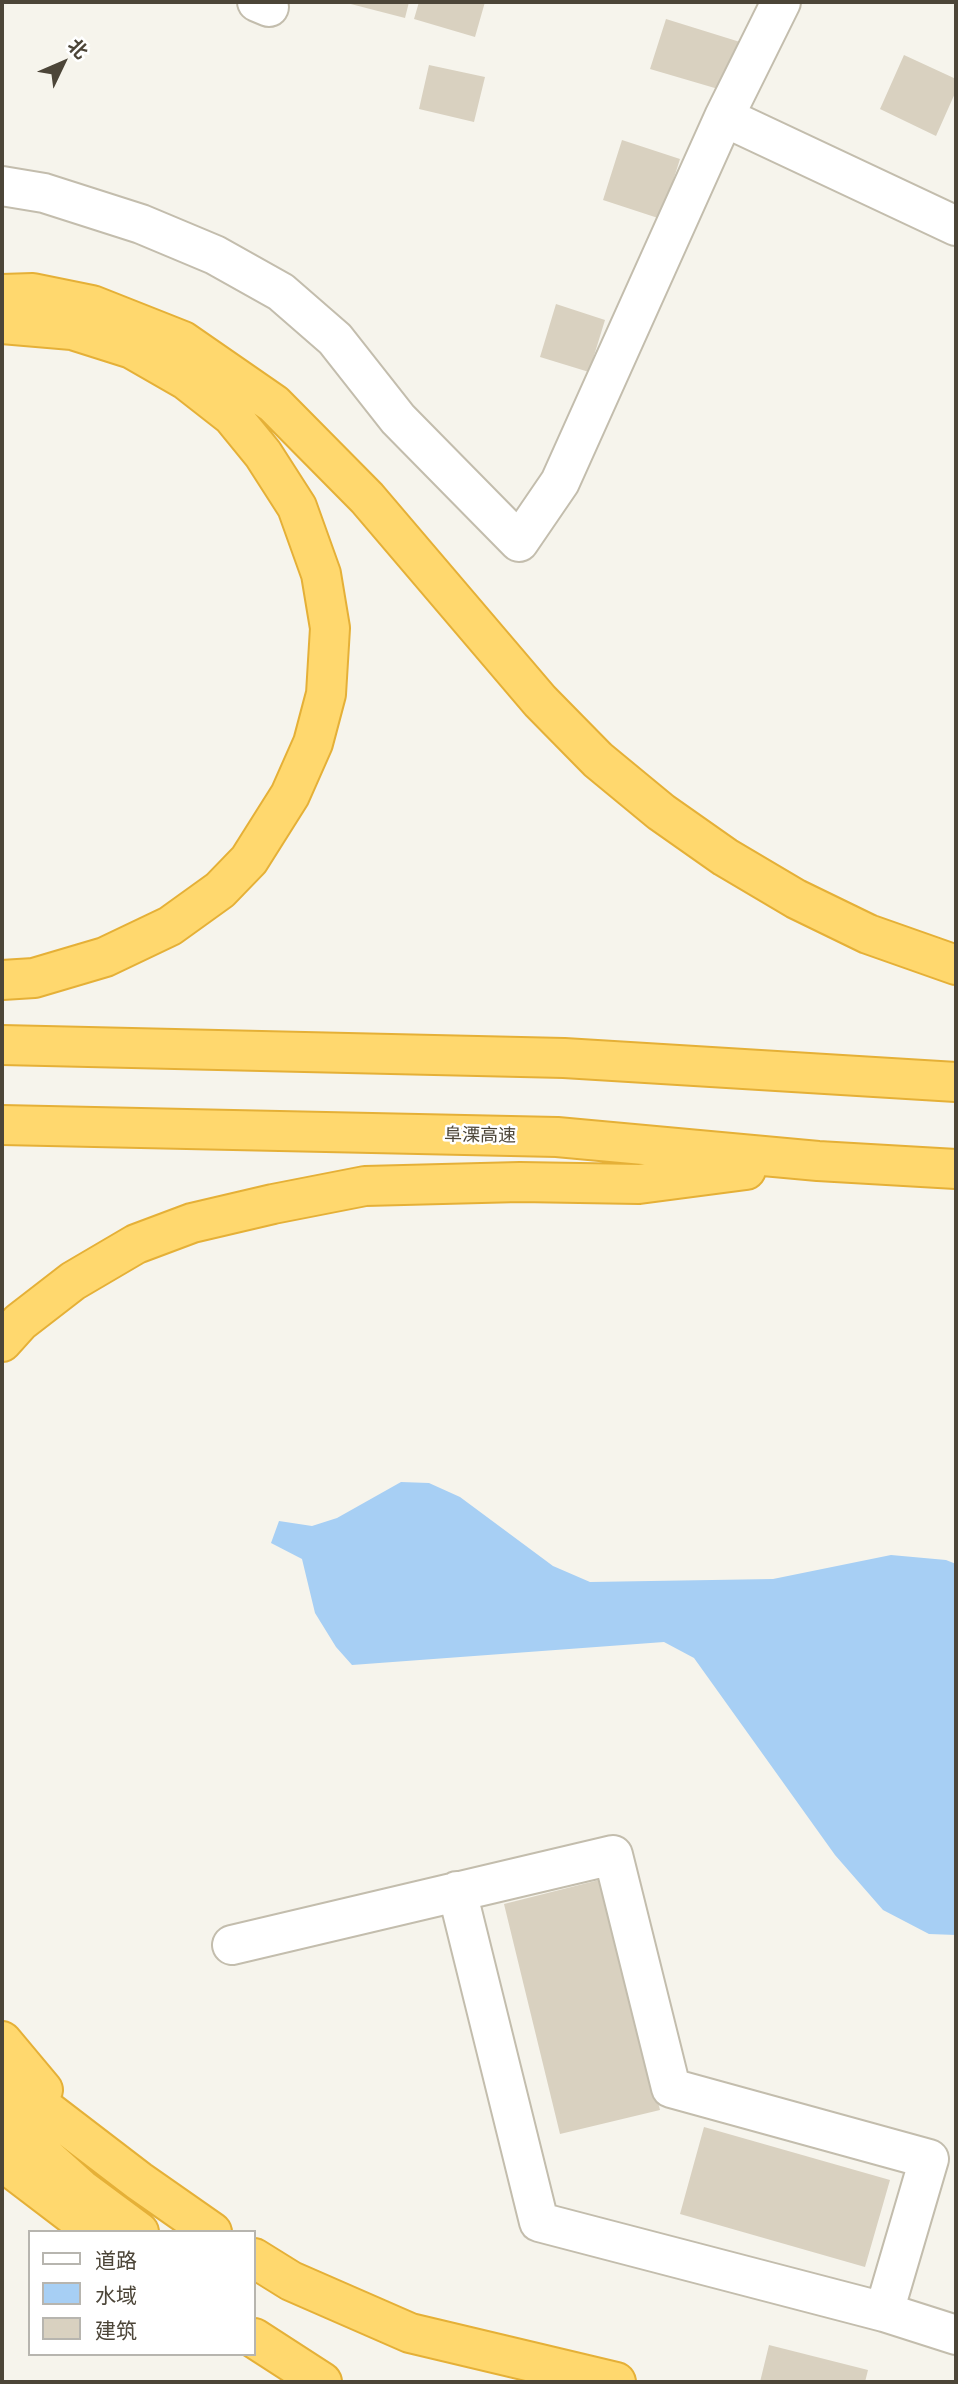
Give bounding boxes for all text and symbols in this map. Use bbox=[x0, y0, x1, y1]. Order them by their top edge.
north arrow bbox=[28, 28, 98, 98]
text: 北 bbox=[62, 33, 94, 64]
street label: 阜溧高速 bbox=[444, 1125, 516, 1147]
legend bbox=[28, 2230, 256, 2356]
text: 道路 bbox=[95, 2246, 137, 2274]
text: 水域 bbox=[95, 2281, 137, 2309]
text: 建筑 bbox=[95, 2316, 137, 2344]

